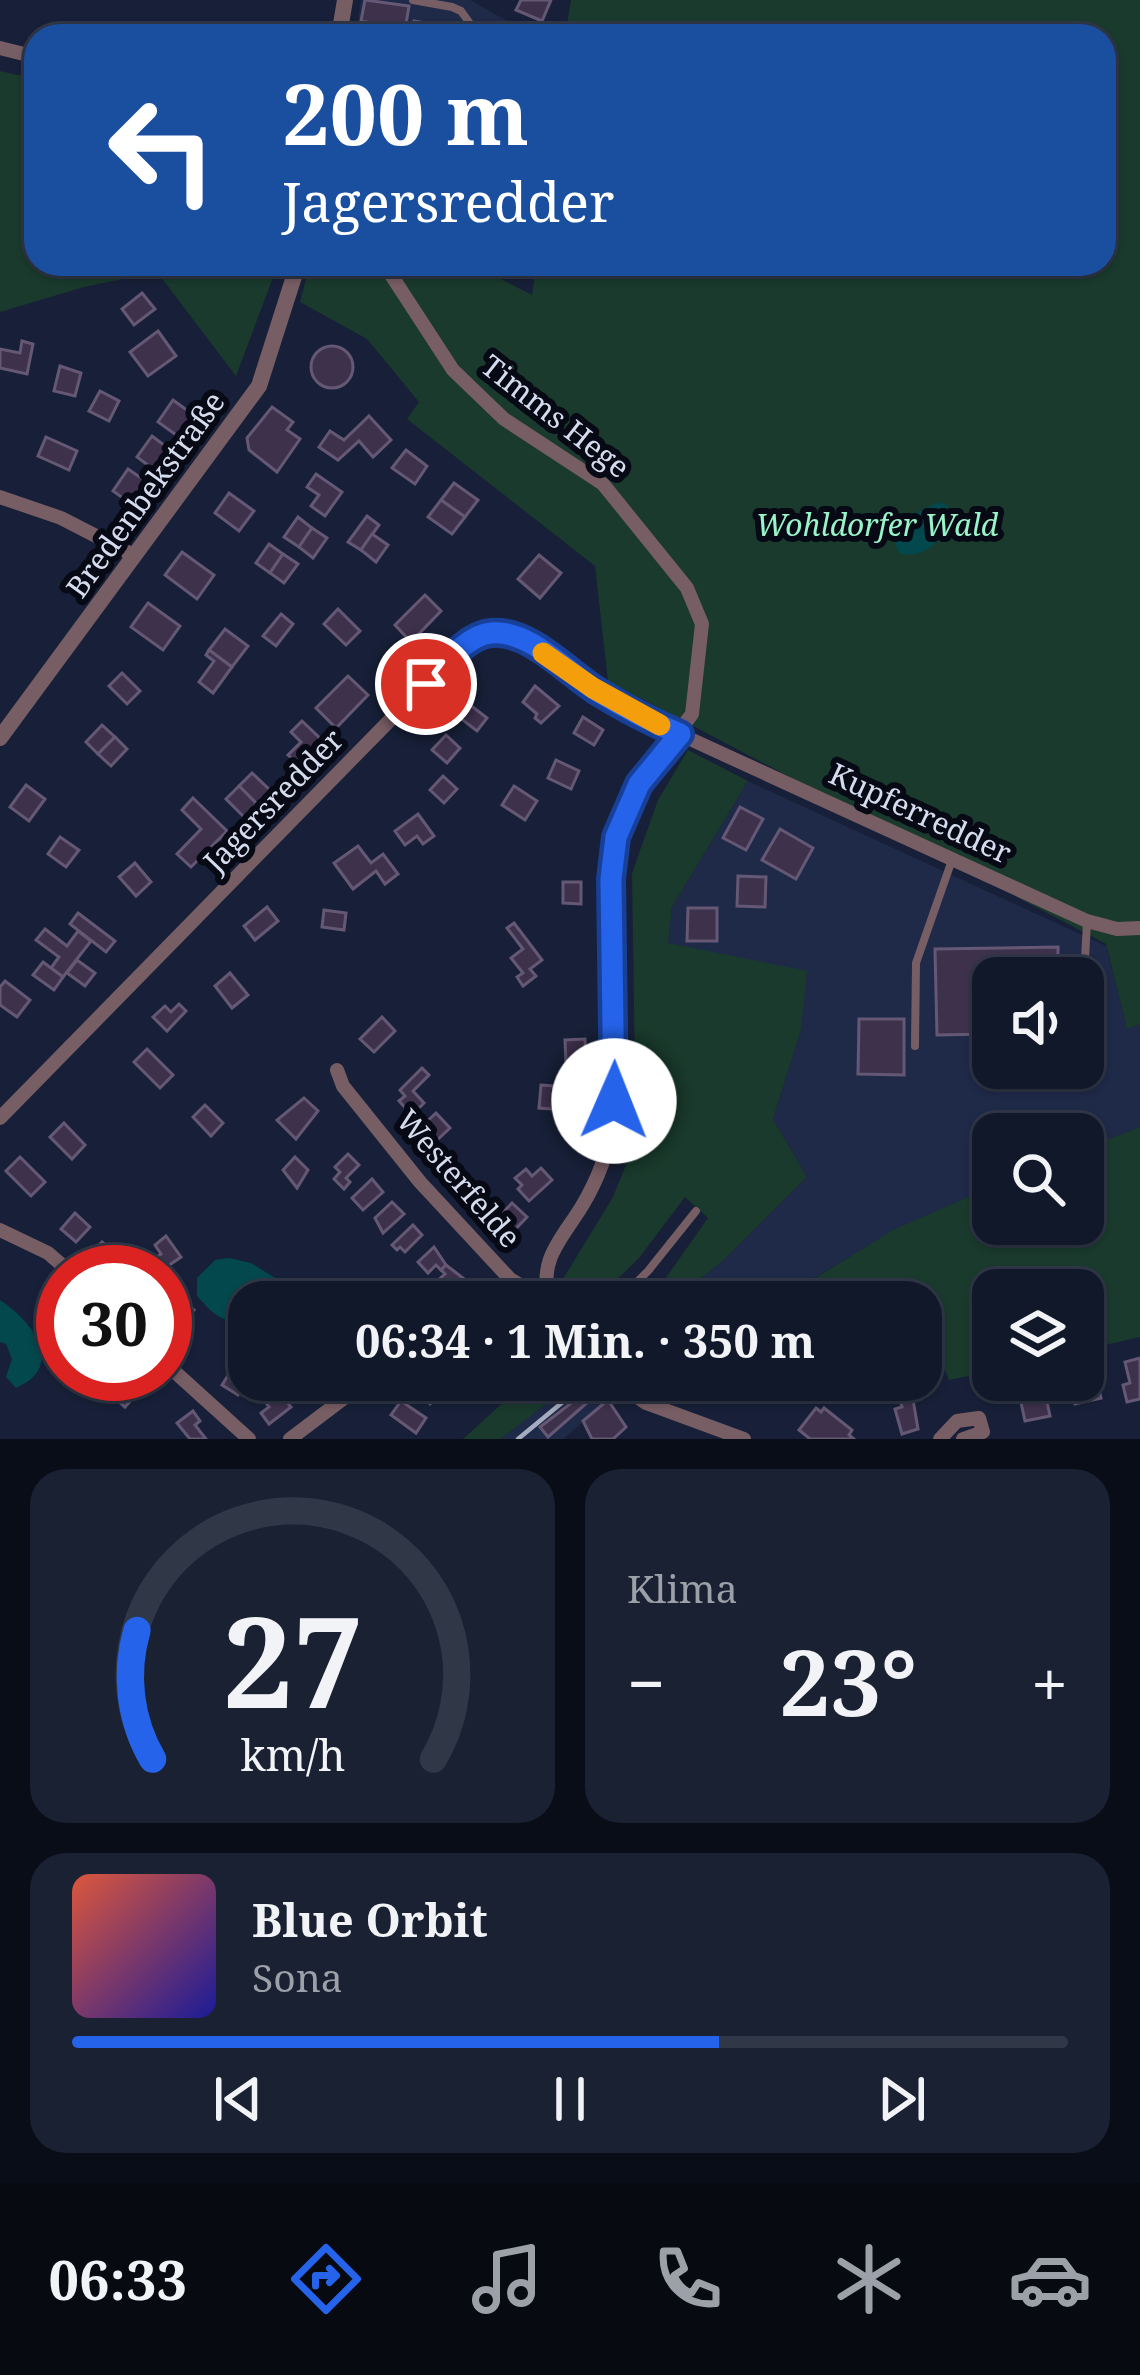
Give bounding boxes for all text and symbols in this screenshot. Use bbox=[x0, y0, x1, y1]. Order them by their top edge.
text: 200 m bbox=[282, 55, 529, 170]
icon: left bbox=[84, 72, 240, 228]
text: Jagersredder bbox=[282, 164, 614, 238]
street label: Timms Hege bbox=[473, 345, 639, 487]
street label: Bredenbekstraße bbox=[56, 383, 234, 606]
park label: Wohldorfer Wald bbox=[756, 504, 999, 545]
pin bbox=[375, 633, 477, 735]
icon: arrive bbox=[393, 651, 459, 717]
street label: Jagersredder bbox=[193, 719, 352, 881]
street label: Kupferredder bbox=[823, 753, 1018, 873]
map controls bbox=[972, 957, 1104, 1401]
button: sound bbox=[972, 957, 1104, 1089]
position arrow bbox=[551, 1038, 677, 1164]
street label: Westerfelde bbox=[388, 1100, 531, 1256]
button: search bbox=[972, 1113, 1104, 1245]
speed limit sign: 30 bbox=[36, 1245, 192, 1401]
button: layers bbox=[972, 1269, 1104, 1401]
text: 06:34 · 1 Min. · 350 m bbox=[355, 1310, 815, 1371]
text: Klima bbox=[627, 1561, 738, 1614]
text: 27 bbox=[222, 1575, 363, 1745]
text: 23° bbox=[779, 1620, 917, 1742]
text: − bbox=[627, 1637, 665, 1727]
text: + bbox=[1031, 1637, 1068, 1727]
text: km/h bbox=[240, 1725, 345, 1784]
text: Blue Orbit bbox=[252, 1889, 488, 1950]
text: Sona bbox=[252, 1950, 343, 2003]
icon: previous bbox=[205, 2066, 271, 2132]
icon: pause bbox=[537, 2066, 603, 2132]
icon: next bbox=[869, 2066, 935, 2132]
icon: directions bbox=[284, 2237, 368, 2321]
icon: music bbox=[465, 2237, 549, 2321]
icon: phone bbox=[646, 2237, 730, 2321]
icon: climate bbox=[827, 2237, 911, 2321]
icon: car bbox=[1008, 2237, 1092, 2321]
text: 06:33 bbox=[48, 2242, 187, 2316]

